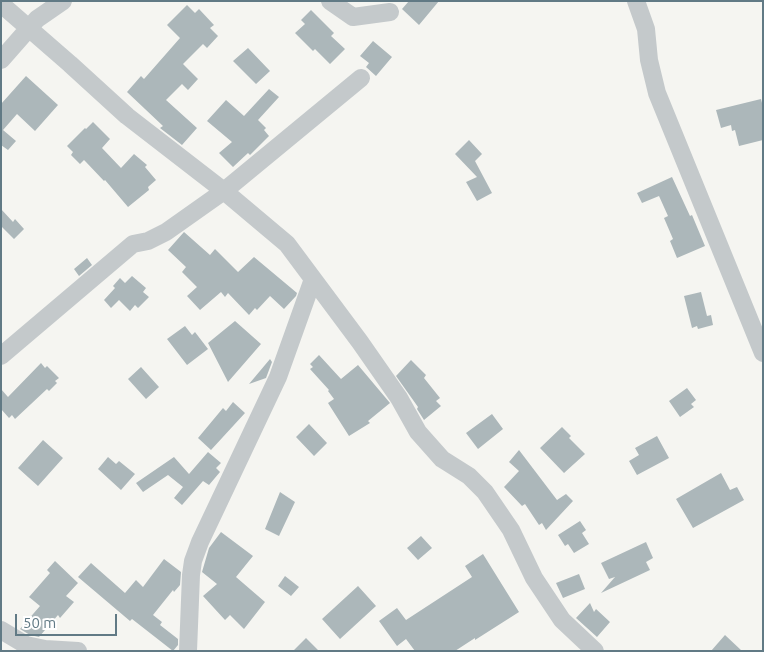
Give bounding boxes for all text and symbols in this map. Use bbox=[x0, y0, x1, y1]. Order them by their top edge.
scale bar bbox=[18, 604, 120, 636]
text: 50 m bbox=[23, 614, 56, 631]

